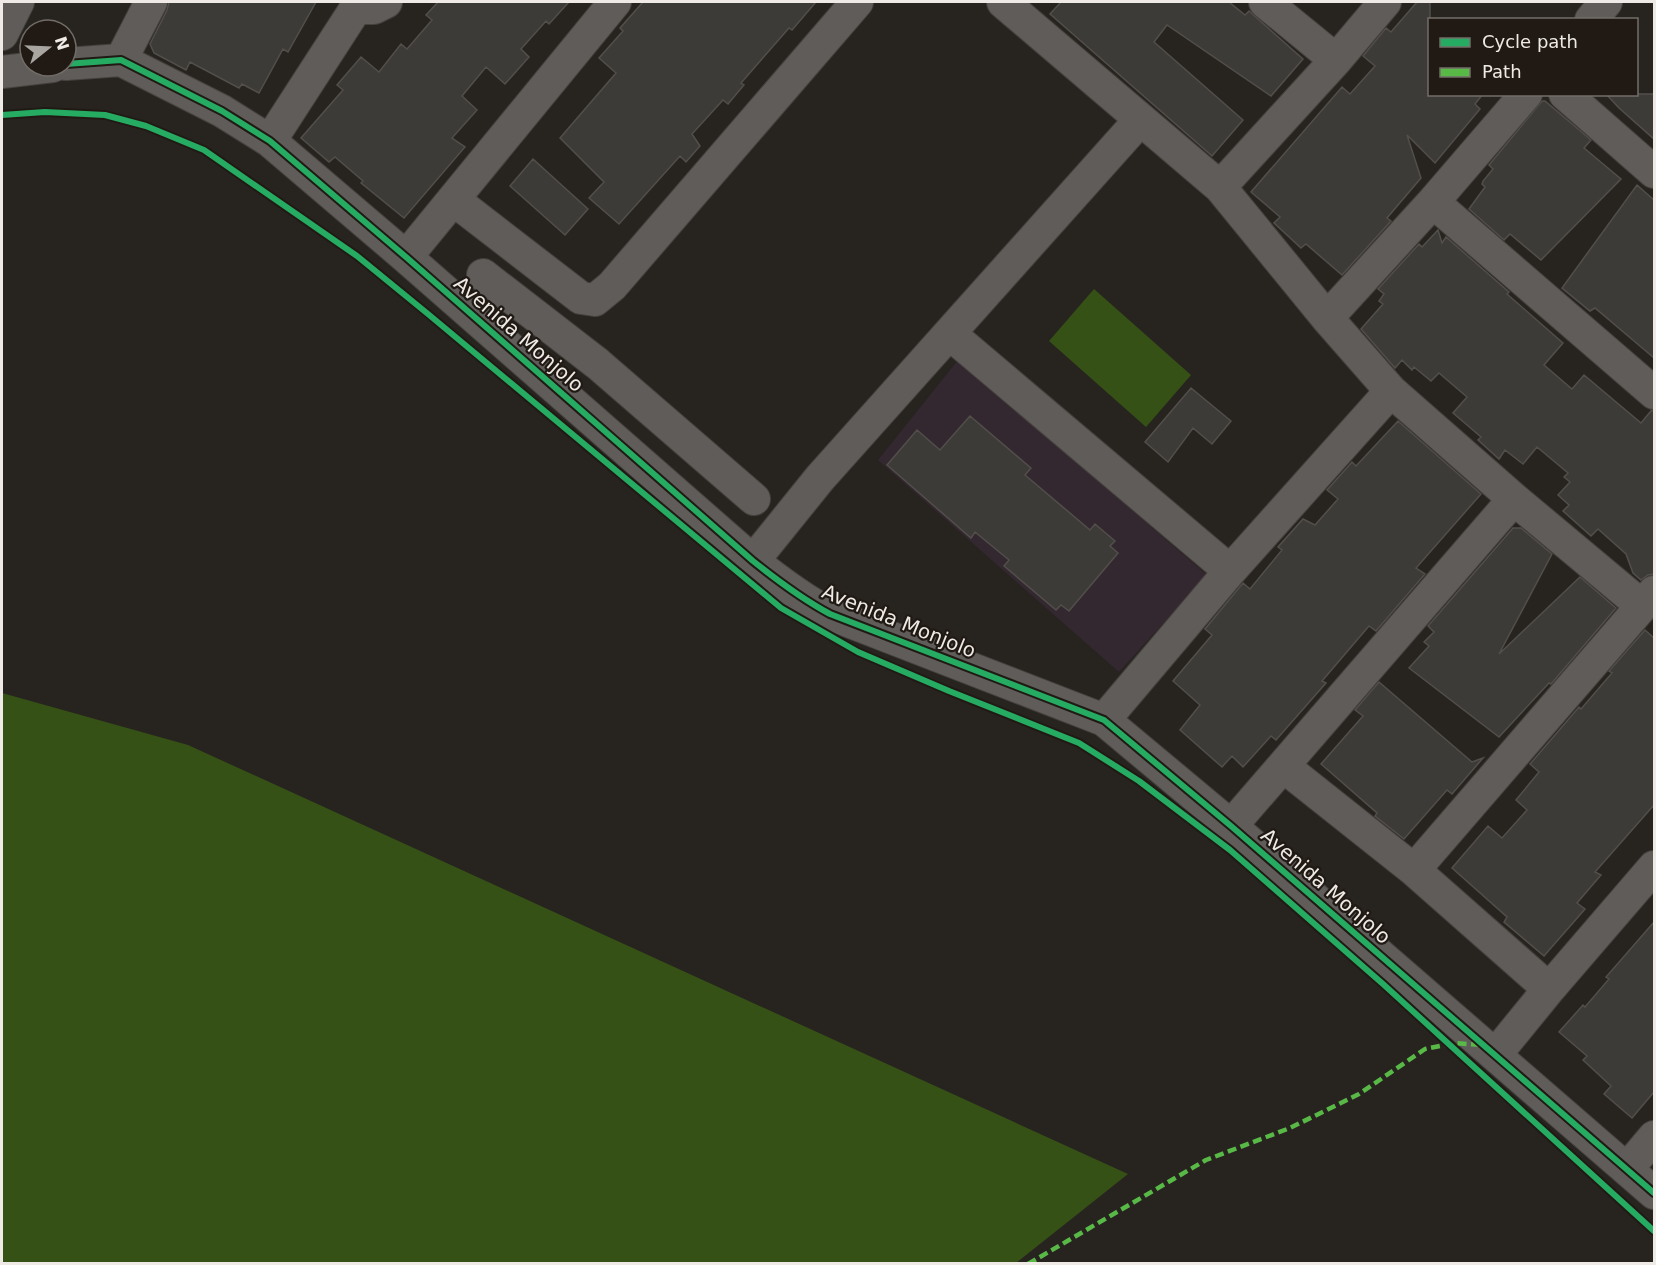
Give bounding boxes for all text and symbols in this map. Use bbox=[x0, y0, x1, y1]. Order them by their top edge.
north arrow bbox=[18, 18, 78, 78]
legend bbox=[1428, 18, 1638, 96]
text: Cycle path bbox=[1482, 31, 1578, 52]
text: N bbox=[51, 34, 73, 53]
text: Path bbox=[1482, 61, 1522, 82]
street label: Avenida Monjolo bbox=[449, 271, 589, 397]
street label: Avenida Monjolo bbox=[818, 579, 980, 663]
street label: Avenida Monjolo bbox=[1256, 823, 1396, 949]

